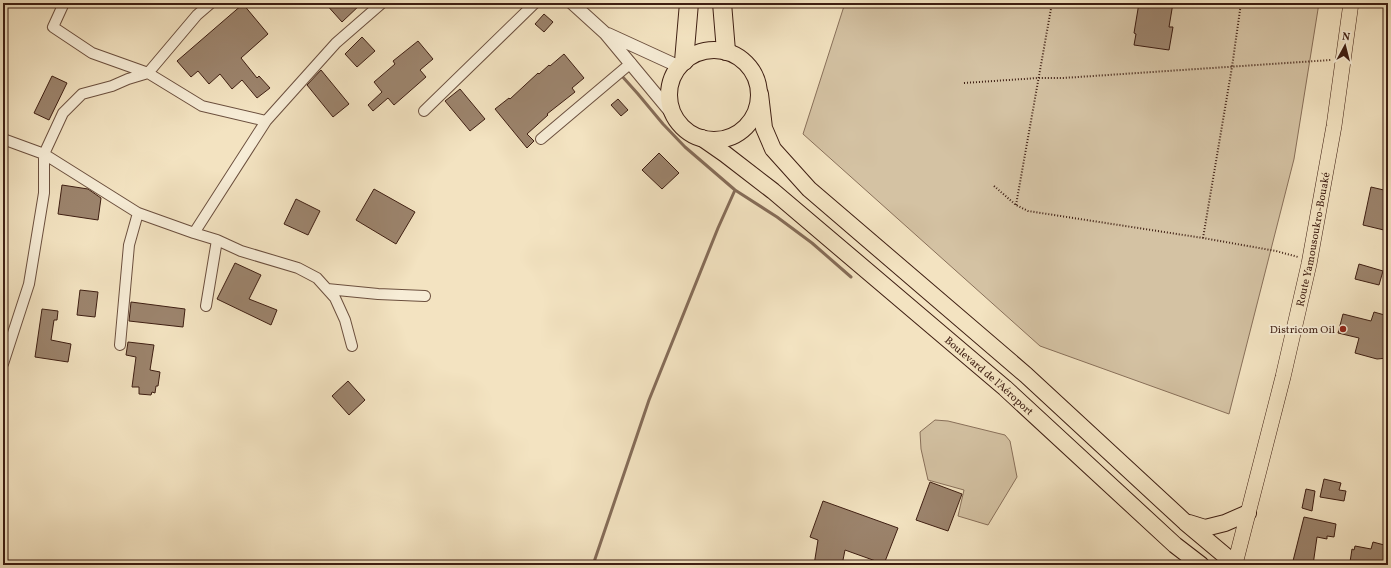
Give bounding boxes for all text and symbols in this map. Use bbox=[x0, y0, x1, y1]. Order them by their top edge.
north arrow bbox=[1325, 26, 1365, 66]
text: N bbox=[1341, 30, 1351, 45]
street label: Route Yamousoukro-Bouaké bbox=[1293, 171, 1335, 308]
place label: Districom Oil bbox=[1270, 323, 1335, 338]
marker: Districom Oil bbox=[1338, 324, 1348, 334]
street label: Boulevard de l'Aéroport bbox=[941, 334, 1036, 420]

